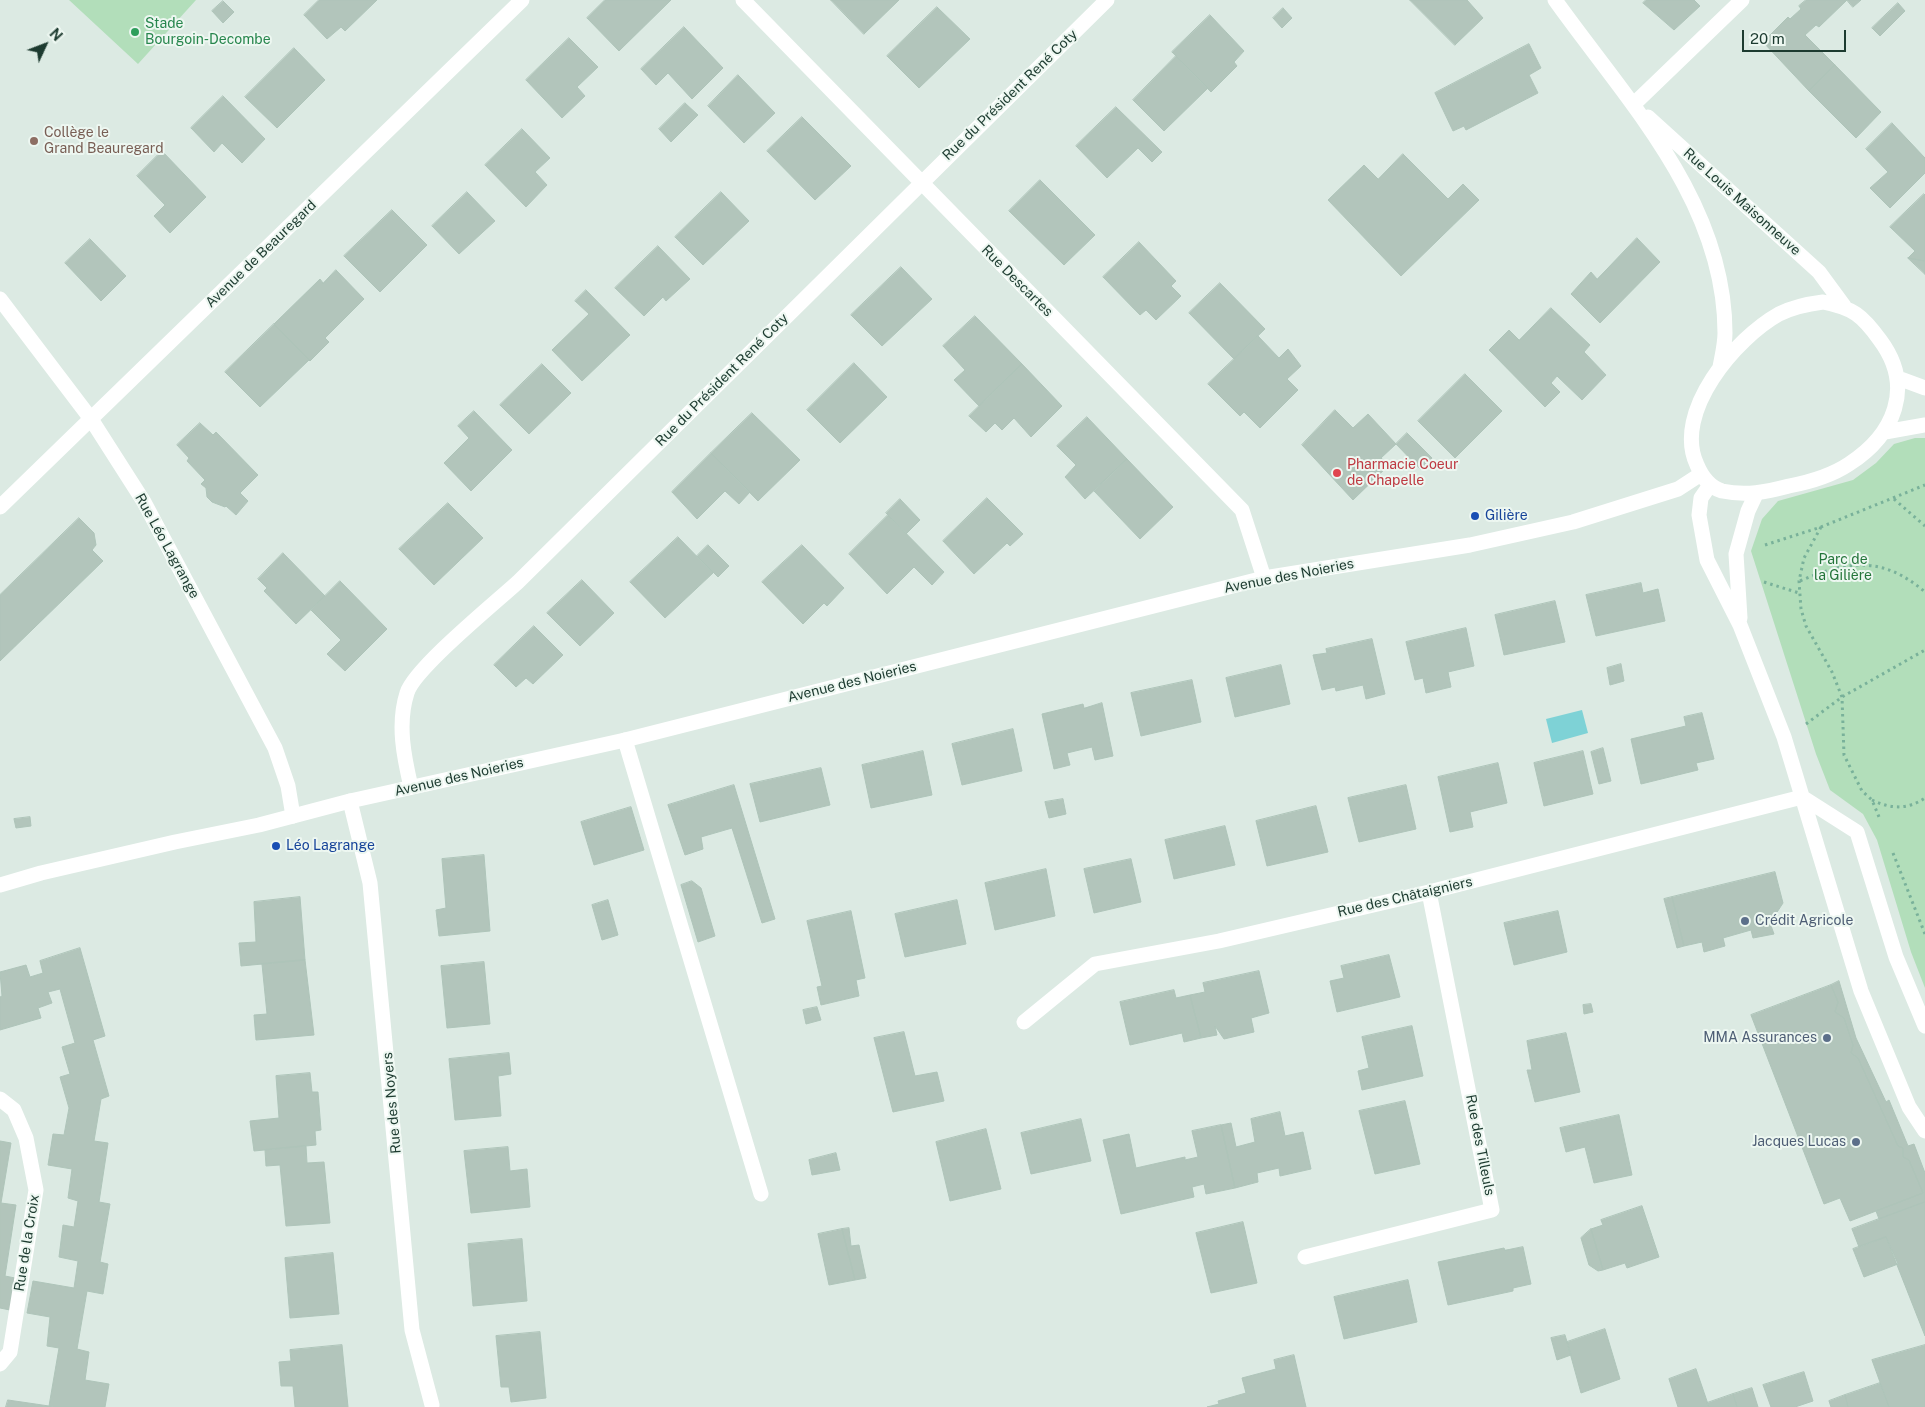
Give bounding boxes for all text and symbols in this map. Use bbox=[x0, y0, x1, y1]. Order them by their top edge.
place label: Stade Bourgoin-Decombe bbox=[145, 16, 271, 48]
north arrow bbox=[20, 20, 70, 70]
scale bar bbox=[1745, 20, 1849, 52]
text: N bbox=[46, 25, 66, 44]
marker: Stade Bourgoin-Decombe bbox=[129, 26, 141, 38]
street label: Rue du Président René Coty bbox=[939, 26, 1081, 164]
text: 20 m bbox=[1750, 30, 1785, 47]
place label: Collège le Grand Beauregard bbox=[44, 125, 163, 158]
marker: Collège le Grand Beauregard bbox=[28, 135, 40, 147]
street label: Rue Louis Maisonneuve bbox=[1680, 145, 1804, 259]
street label: Avenue de Beauregard bbox=[202, 197, 320, 311]
street label: Rue Descartes bbox=[978, 242, 1056, 320]
street label: Rue du Président René Coty bbox=[652, 310, 792, 450]
place label: Pharmacie Coeur de Chapelle bbox=[1347, 457, 1458, 490]
marker: Pharmacie Coeur de Chapelle bbox=[1331, 467, 1343, 479]
street label: Rue Léo Lagrange bbox=[131, 490, 203, 602]
place label: Gilière bbox=[1485, 508, 1528, 524]
marker: Gilière bbox=[1469, 510, 1481, 522]
park label: Parc de la Gilière bbox=[1814, 552, 1872, 584]
street label: Avenue des Noieries bbox=[1223, 555, 1355, 597]
street label: Avenue des Noieries bbox=[786, 658, 918, 706]
street label: Avenue des Noieries bbox=[393, 754, 525, 800]
place label: Léo Lagrange bbox=[286, 838, 375, 854]
marker: Léo Lagrange bbox=[270, 840, 282, 852]
street label: Rue des Châtaigniers bbox=[1336, 873, 1474, 921]
place label: Crédit Agricole bbox=[1755, 913, 1853, 929]
marker: Crédit Agricole bbox=[1739, 915, 1751, 927]
place label: MMA Assurances bbox=[1703, 1030, 1817, 1046]
marker: MMA Assurances bbox=[1821, 1032, 1833, 1044]
street label: Rue des Noyers bbox=[379, 1052, 405, 1154]
street label: Rue des Tilleuls bbox=[1462, 1093, 1498, 1197]
place label: Jacques Lucas bbox=[1752, 1134, 1846, 1150]
marker: Jacques Lucas bbox=[1850, 1136, 1862, 1148]
street label: Rue de la Croix bbox=[11, 1193, 43, 1293]

